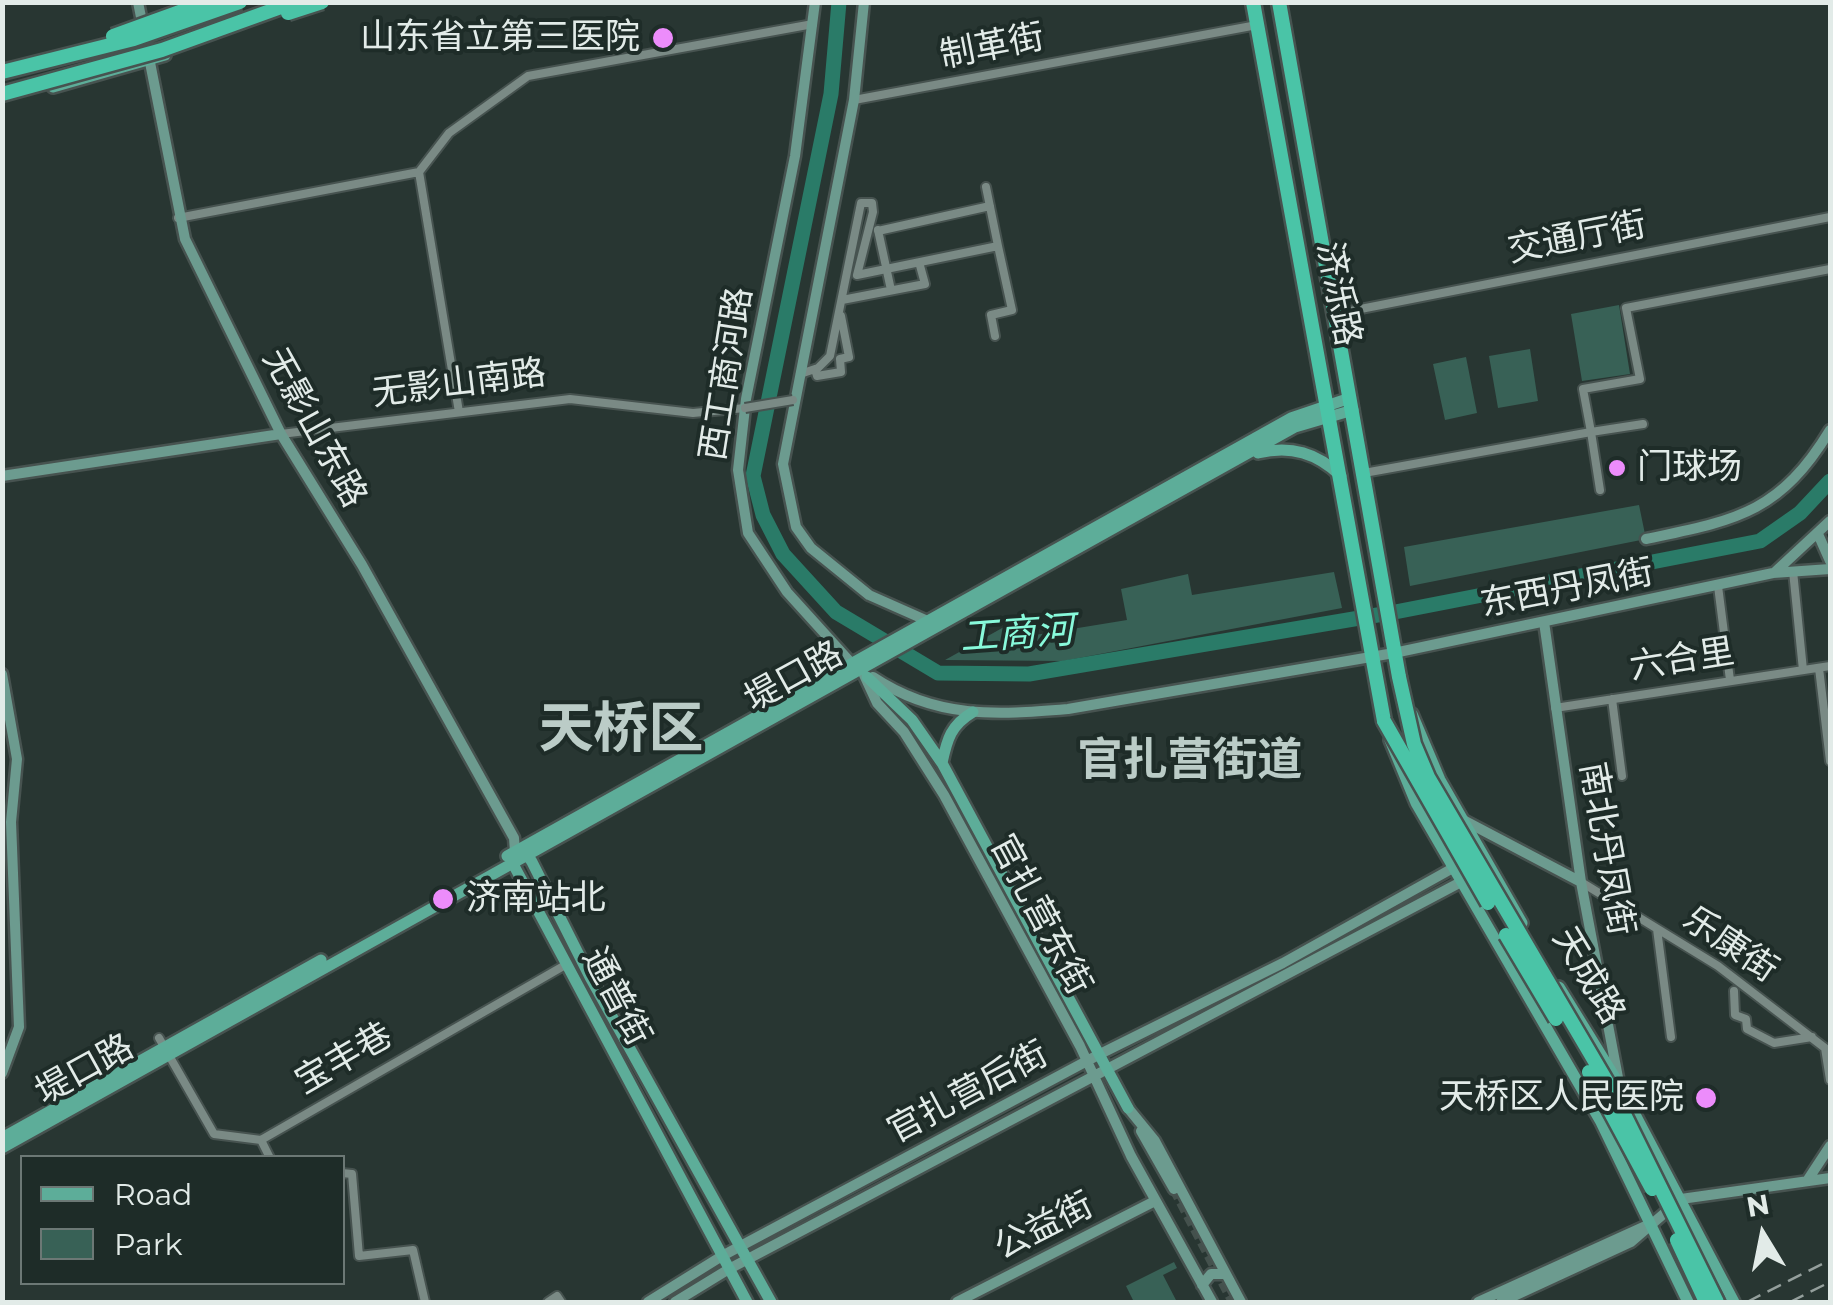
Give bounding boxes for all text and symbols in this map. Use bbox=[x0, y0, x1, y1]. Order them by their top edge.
street label: 制革街 bbox=[936, 16, 1048, 78]
place label: 山东省立第三医院 bbox=[360, 17, 640, 59]
marker: 山东省立第三医院 bbox=[650, 25, 676, 51]
street label: 交通厅街 bbox=[1504, 204, 1650, 272]
street label: 济泺路 bbox=[1307, 238, 1369, 350]
street label: 西工商河路 bbox=[693, 284, 761, 464]
street label: 无影山东路 bbox=[253, 341, 375, 515]
street label: 无影山南路 bbox=[370, 352, 548, 416]
place label: 门球场 bbox=[1637, 447, 1742, 489]
marker: 门球场 bbox=[1606, 457, 1628, 479]
street label: 东西丹凤街 bbox=[1477, 552, 1657, 626]
water label: 工商河 bbox=[959, 608, 1075, 662]
street label: 六合里 bbox=[1627, 631, 1737, 689]
street label: 堤口路 bbox=[738, 633, 850, 721]
district label: 天桥区 bbox=[539, 698, 703, 764]
district label: 官扎营街道 bbox=[1078, 735, 1302, 789]
street label: 南北丹凤街 bbox=[1570, 759, 1642, 939]
street label: 官扎营东街 bbox=[980, 828, 1100, 1002]
place label: 济南站北 bbox=[466, 878, 606, 920]
marker: 济南站北 bbox=[430, 886, 456, 912]
street label: 乐康街 bbox=[1675, 898, 1785, 992]
street label: 天成路 bbox=[1543, 920, 1633, 1032]
street label: 通普街 bbox=[573, 941, 659, 1053]
street label: 宝丰巷 bbox=[288, 1015, 400, 1103]
street label: 堤口路 bbox=[29, 1026, 141, 1114]
street label: 官扎营后街 bbox=[881, 1033, 1055, 1153]
place label: 天桥区人民医院 bbox=[1439, 1077, 1684, 1119]
marker: 天桥区人民医院 bbox=[1693, 1085, 1719, 1111]
legend bbox=[20, 1155, 345, 1285]
text: Road bbox=[114, 1176, 192, 1213]
street label: 公益街 bbox=[988, 1184, 1100, 1270]
north arrow bbox=[1713, 1185, 1813, 1285]
text: N bbox=[1744, 1187, 1772, 1224]
text: Park bbox=[114, 1226, 183, 1263]

